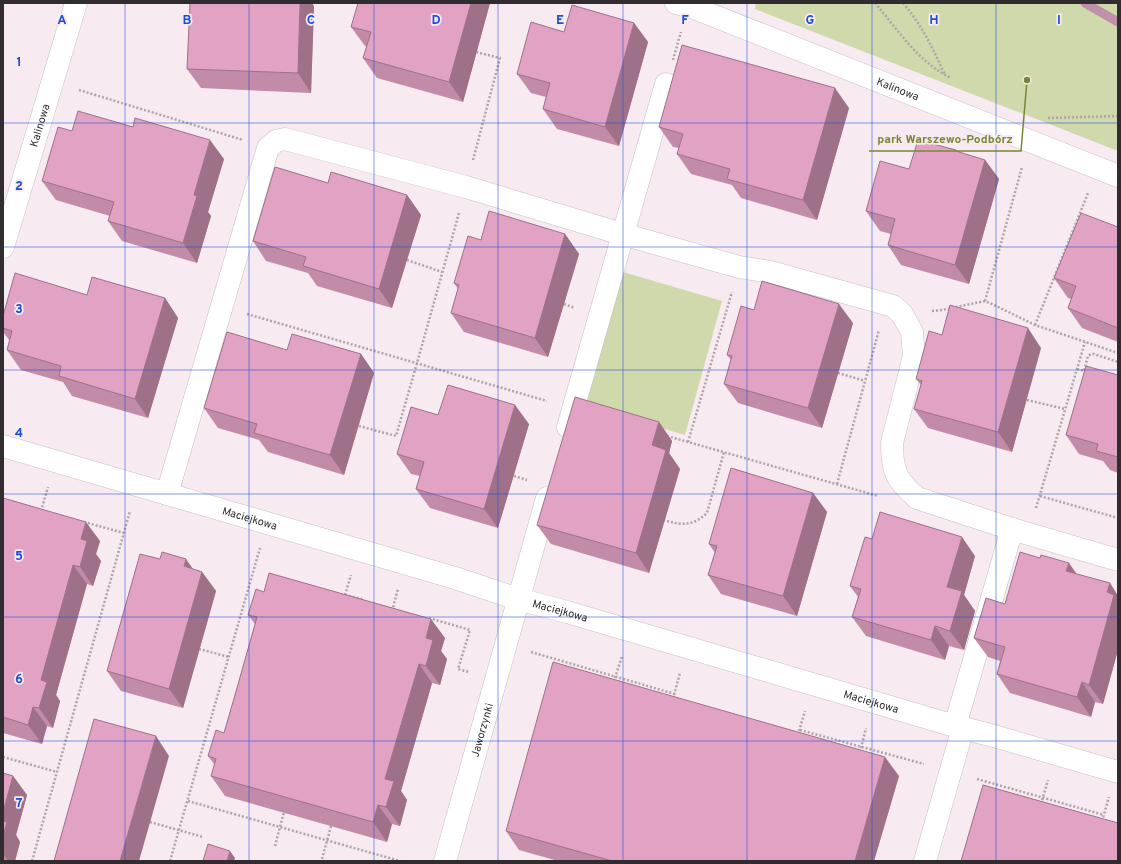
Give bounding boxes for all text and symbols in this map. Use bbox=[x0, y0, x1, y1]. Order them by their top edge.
text: A bbox=[57, 13, 67, 29]
text: B bbox=[183, 13, 192, 29]
text: C bbox=[307, 13, 315, 29]
text: D bbox=[431, 13, 441, 29]
text: E bbox=[556, 13, 564, 29]
text: F bbox=[681, 13, 689, 29]
text: G bbox=[806, 13, 815, 29]
text: H bbox=[929, 13, 939, 29]
text: I bbox=[1057, 13, 1061, 29]
text: 1 bbox=[16, 55, 22, 71]
street label: Kalinowa bbox=[874, 75, 921, 104]
street label: Kalinowa bbox=[27, 102, 54, 149]
callout: park Warszewo-Podbórz bbox=[869, 127, 1021, 151]
text: park Warszewo-Podbórz bbox=[877, 132, 1013, 148]
text: 2 bbox=[15, 179, 23, 195]
text: 3 bbox=[15, 302, 23, 318]
text: 4 bbox=[15, 426, 23, 442]
street label: Maciejkowa bbox=[220, 504, 279, 534]
text: 5 bbox=[15, 549, 23, 565]
street label: Maciejkowa bbox=[531, 597, 589, 626]
text: 6 bbox=[15, 672, 23, 688]
street label: Maciejkowa bbox=[842, 688, 900, 717]
street label: Jaworzynki bbox=[468, 701, 497, 759]
text: 7 bbox=[16, 796, 23, 812]

